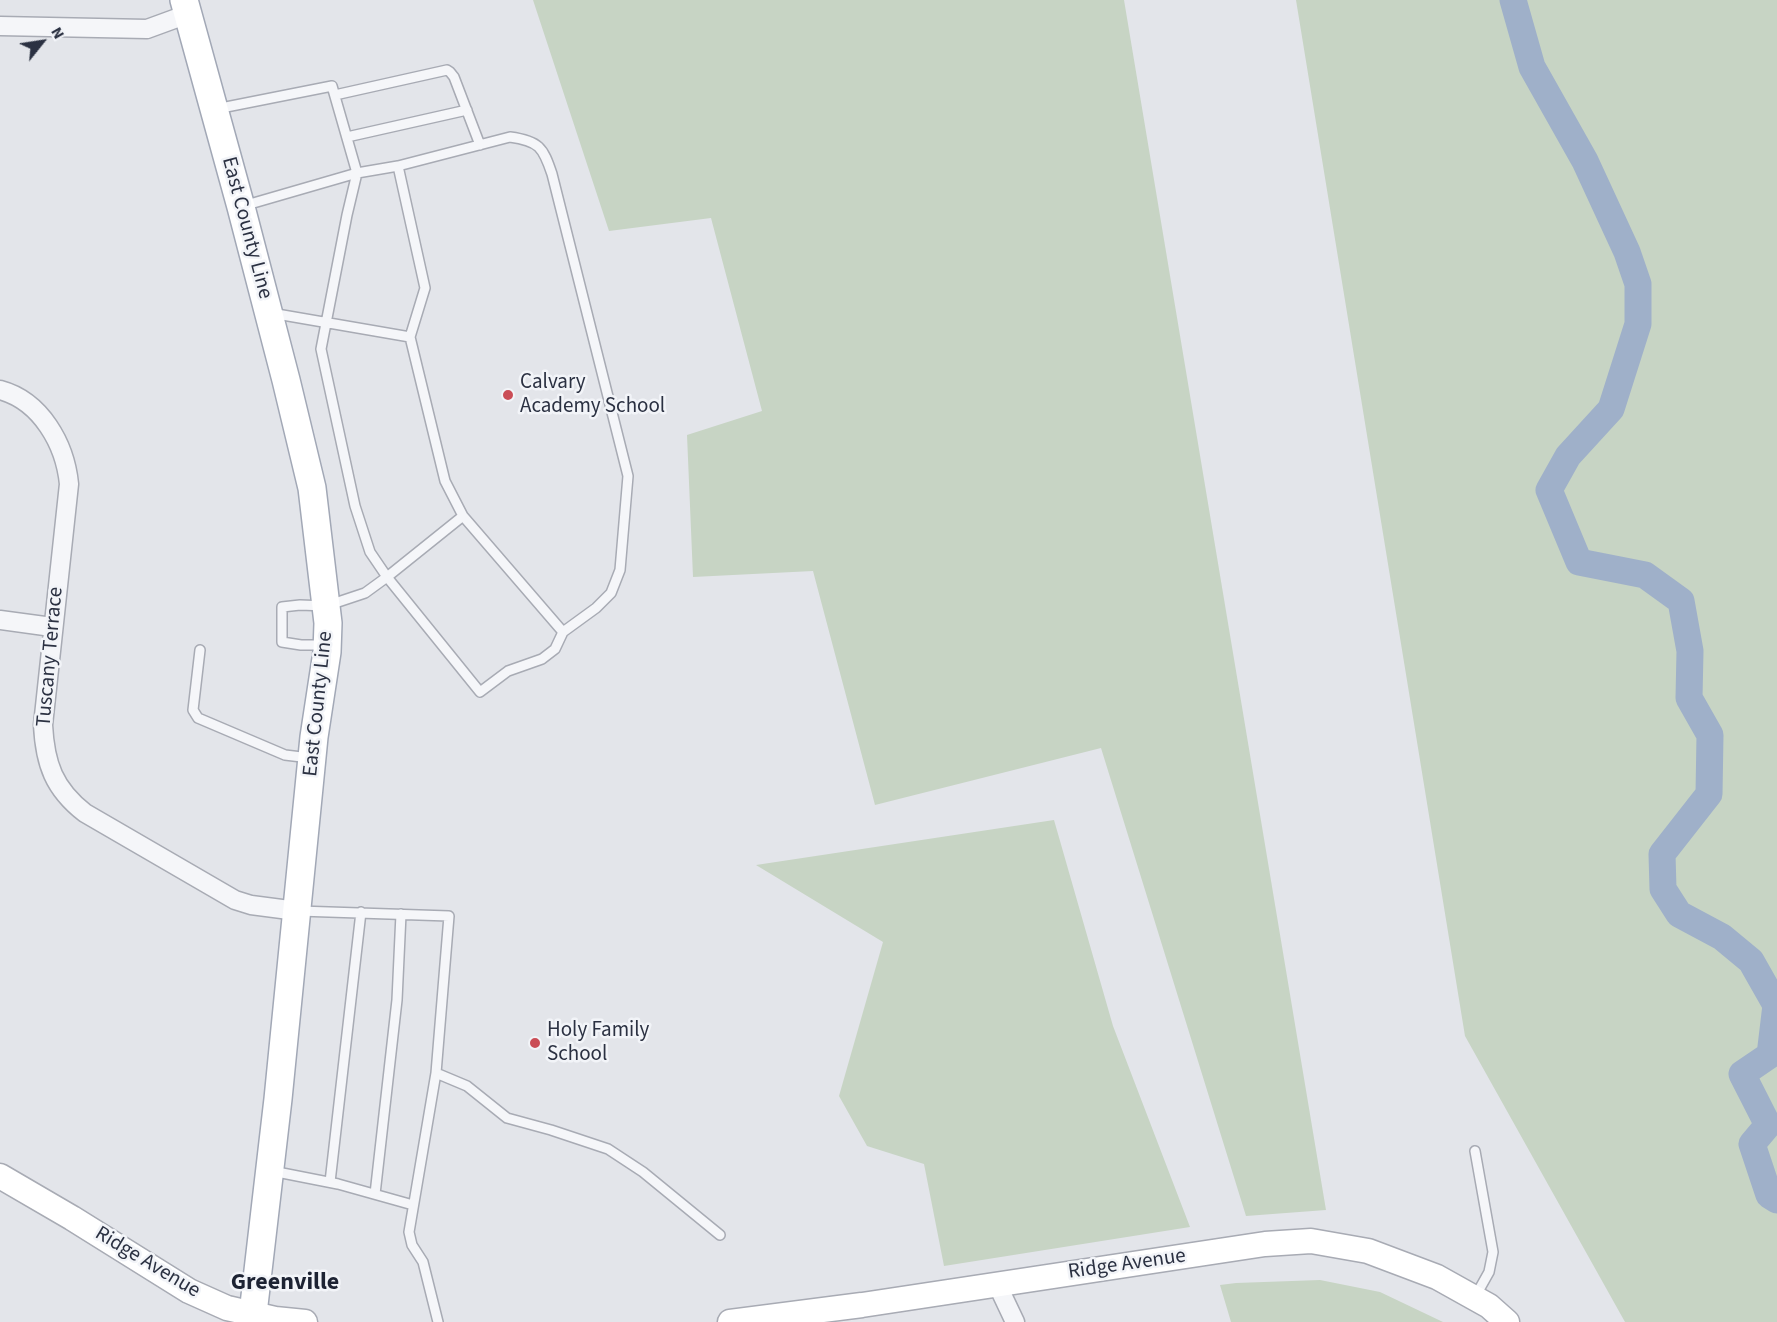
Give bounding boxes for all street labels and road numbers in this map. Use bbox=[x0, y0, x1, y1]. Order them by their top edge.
street label: East County Line bbox=[215, 154, 277, 302]
street label: Tuscany Terrace bbox=[32, 586, 70, 728]
street label: East County Line bbox=[299, 630, 339, 778]
street label: Ridge Avenue bbox=[90, 1222, 204, 1304]
street label: Ridge Avenue bbox=[1067, 1244, 1187, 1286]

